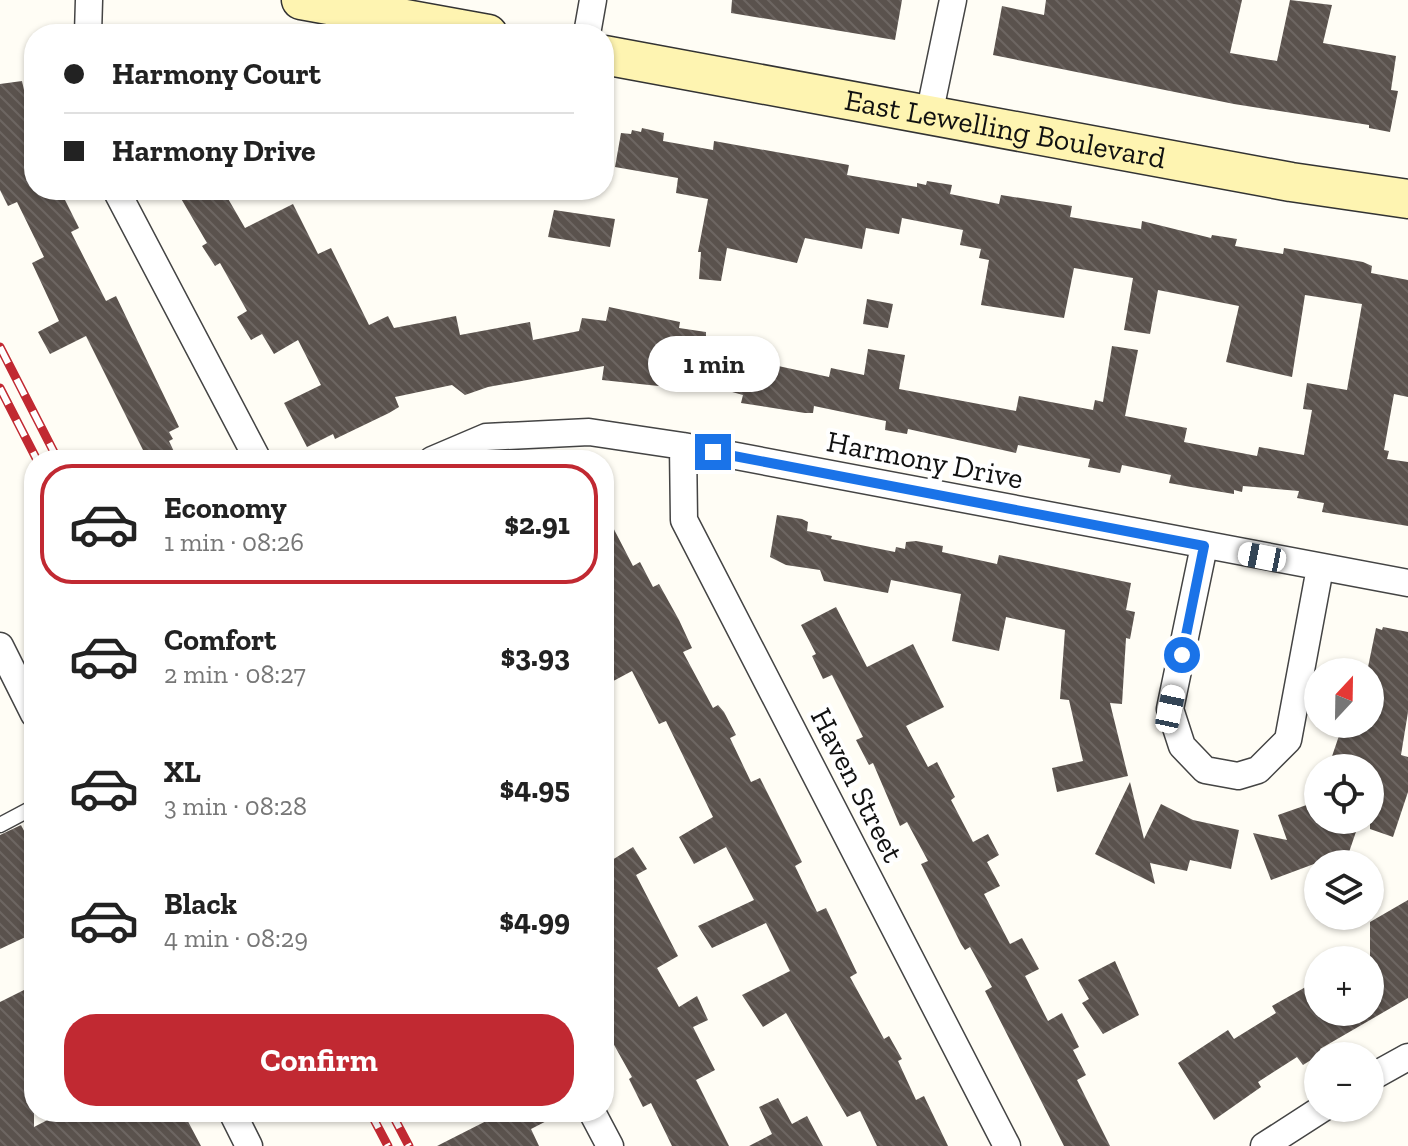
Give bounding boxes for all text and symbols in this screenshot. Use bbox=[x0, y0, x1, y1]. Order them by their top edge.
text: Harmony Court bbox=[112, 56, 321, 92]
street label: East Lewelling Boulevard bbox=[842, 82, 1169, 177]
text: Harmony Drive bbox=[112, 133, 315, 169]
callout: 1 min bbox=[647, 336, 779, 392]
text: 1 min bbox=[683, 348, 745, 380]
street label: Harmony Drive bbox=[824, 423, 1026, 497]
route end bbox=[695, 434, 731, 470]
icon: car bbox=[68, 488, 140, 560]
text: Economy bbox=[164, 490, 287, 526]
text: $2.91 bbox=[504, 506, 570, 542]
text: 1 min · 08:26 bbox=[164, 526, 304, 558]
car bbox=[1236, 541, 1288, 573]
icon: car bbox=[68, 620, 140, 692]
text: Comfort bbox=[164, 622, 276, 658]
route start bbox=[1164, 637, 1200, 673]
text: $3.93 bbox=[500, 638, 570, 674]
text: 2 min · 08:27 bbox=[164, 658, 306, 690]
north arrow bbox=[1304, 658, 1384, 738]
map controls bbox=[1304, 658, 1384, 1122]
car bbox=[1153, 683, 1187, 735]
street label: Haven Street bbox=[803, 702, 911, 868]
icon: car bbox=[68, 752, 140, 824]
text: XL bbox=[164, 754, 201, 790]
button: locate bbox=[1304, 754, 1384, 834]
text: $4.95 bbox=[500, 770, 570, 806]
text: 3 min · 08:28 bbox=[164, 790, 307, 822]
button: layers bbox=[1304, 850, 1384, 930]
icon: car bbox=[68, 884, 140, 956]
text: Black bbox=[164, 886, 237, 922]
text: $4.99 bbox=[499, 902, 570, 938]
text: 4 min · 08:29 bbox=[164, 922, 308, 954]
button: + bbox=[1304, 946, 1384, 1026]
button: Confirm bbox=[64, 1014, 574, 1106]
button: − bbox=[1304, 1042, 1384, 1122]

